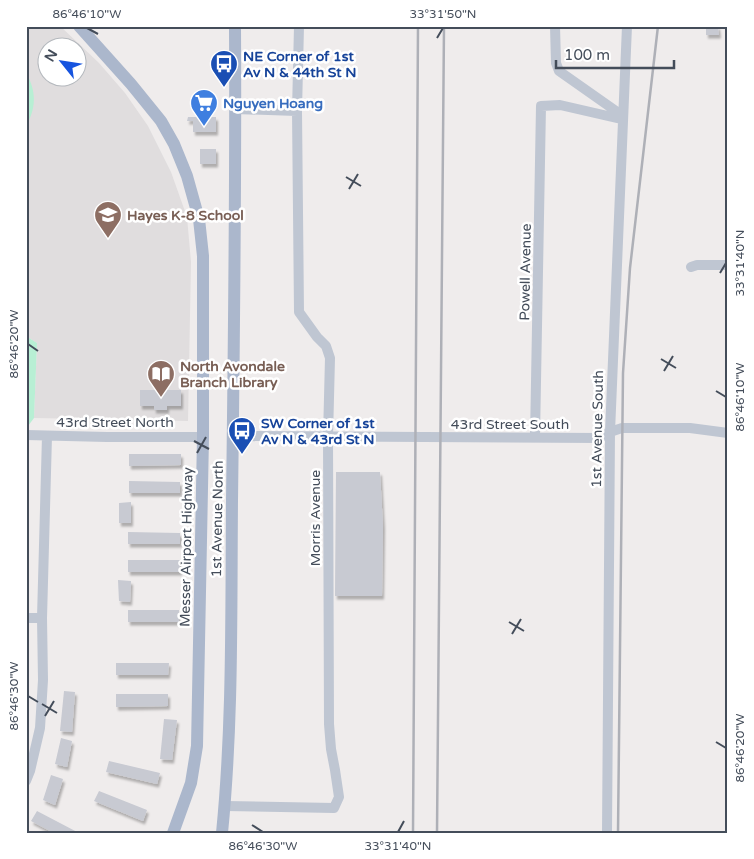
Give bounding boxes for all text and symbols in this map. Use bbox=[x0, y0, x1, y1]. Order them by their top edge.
text: 86°46'10"W bbox=[53, 7, 121, 21]
text: 33°31'50"N bbox=[410, 7, 477, 21]
north arrow bbox=[38, 38, 88, 88]
scale bar bbox=[556, 38, 674, 70]
text: 100 m bbox=[564, 46, 610, 64]
text: N bbox=[41, 47, 61, 65]
place label: NE Corner of 1st Av N & 44th St N bbox=[243, 48, 356, 81]
bus stop icon: NE Corner of 1st Av N & 44th St N bbox=[209, 49, 239, 88]
supermarket icon: Nguyen Hoang bbox=[189, 88, 219, 127]
place label: Nguyen Hoang bbox=[223, 95, 323, 112]
school or university icon: Hayes K-8 School bbox=[93, 200, 123, 239]
place label: Hayes K-8 School bbox=[127, 207, 244, 224]
street label: Powell Avenue bbox=[516, 223, 535, 321]
text: 33°31'40"N bbox=[733, 230, 747, 297]
text: 86°46'20"W bbox=[7, 310, 21, 378]
place label: North Avondale Branch Library bbox=[180, 358, 285, 391]
library icon: North Avondale Branch Library bbox=[146, 359, 176, 398]
text: 86°46'10"W bbox=[733, 363, 747, 431]
street label: 1st Avenue South bbox=[588, 370, 607, 488]
street label: 43rd Street North bbox=[56, 414, 174, 431]
place label: SW Corner of 1st Av N & 43rd St N bbox=[261, 415, 375, 448]
bus stop icon: SW Corner of 1st Av N & 43rd St N bbox=[227, 416, 257, 455]
street label: 43rd Street South bbox=[451, 416, 569, 433]
street label: 1st Avenue North bbox=[208, 460, 227, 578]
street label: Messer Airport Highway bbox=[177, 466, 196, 627]
street label: Morris Avenue bbox=[307, 470, 324, 566]
text: 86°46'30"W bbox=[7, 662, 21, 730]
text: 86°46'20"W bbox=[733, 714, 747, 782]
text: 86°46'30"W bbox=[229, 839, 297, 853]
text: 33°31'40"N bbox=[365, 839, 432, 853]

